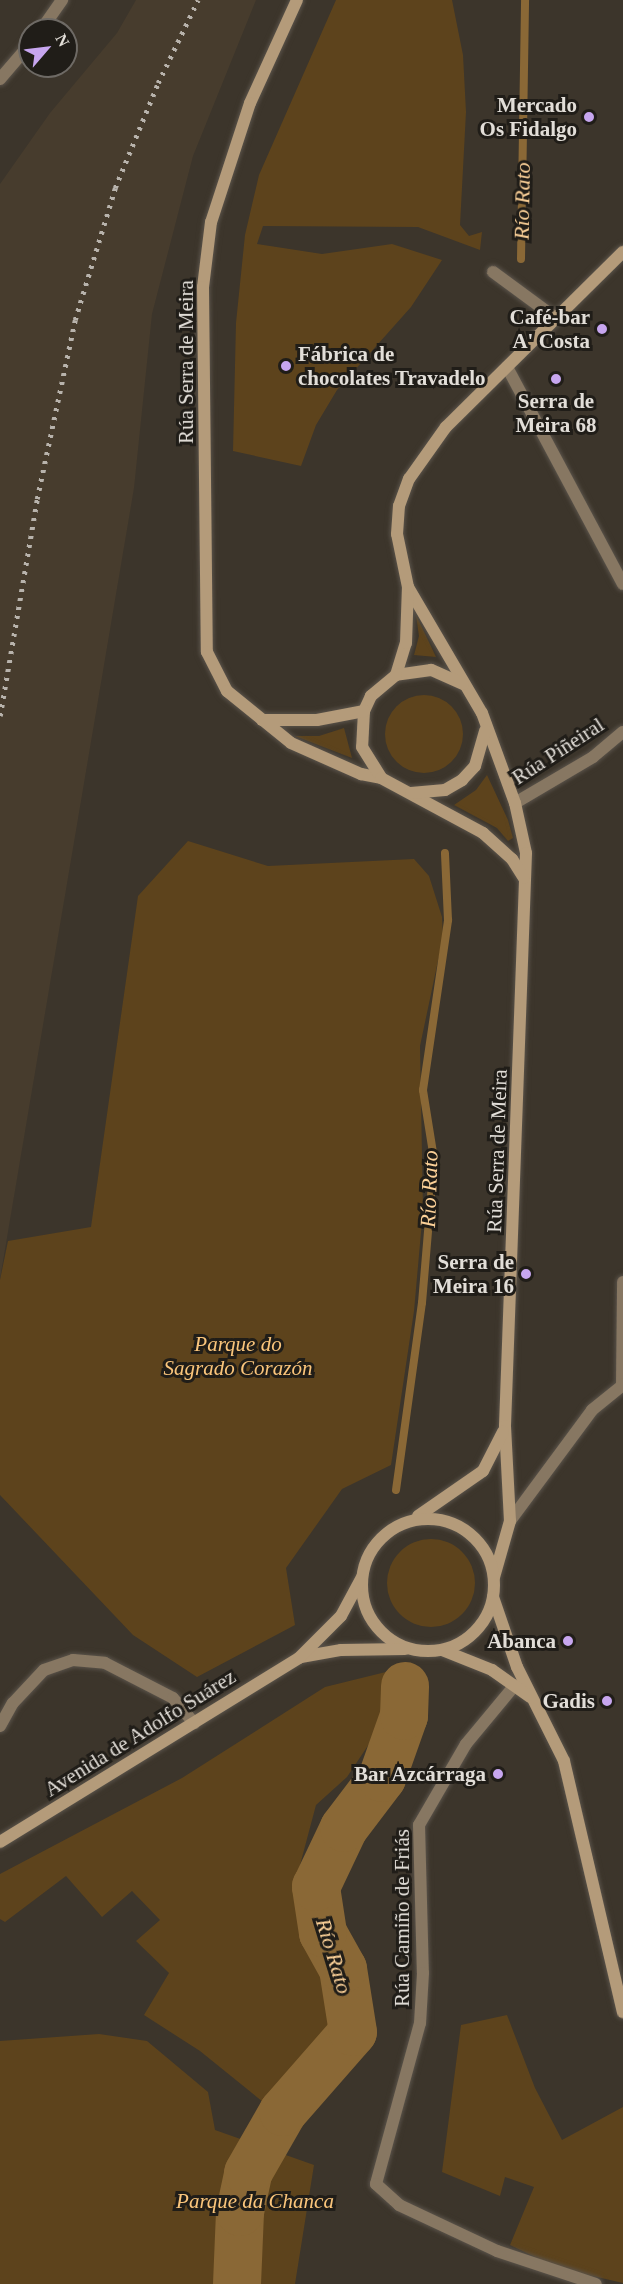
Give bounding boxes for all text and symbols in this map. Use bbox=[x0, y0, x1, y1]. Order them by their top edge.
north arrow bbox=[18, 18, 78, 78]
text: N bbox=[52, 31, 73, 49]
place label: Mercado Os Fidalgo bbox=[480, 92, 577, 142]
marker: Mercado Os Fidalgo bbox=[582, 110, 596, 124]
water label: Río Rato bbox=[508, 162, 536, 240]
street label: Rúa Serra de Meira bbox=[173, 280, 199, 444]
place label: Café-bar A' Costa bbox=[510, 304, 590, 354]
marker: Café-bar A' Costa bbox=[595, 322, 609, 336]
place label: Fábrica de chocolates Travadelo bbox=[298, 341, 486, 391]
marker: Fábrica de chocolates Travadelo bbox=[279, 359, 293, 373]
marker: Serra de Meira 68 bbox=[549, 372, 563, 386]
place label: Serra de Meira 68 bbox=[515, 388, 597, 438]
street label: Rúa Piñeiral bbox=[507, 712, 609, 790]
street label: Rúa Serra de Meira bbox=[482, 1069, 512, 1233]
water label: Río Rato bbox=[414, 1150, 444, 1228]
place label: Serra de Meira 16 bbox=[433, 1249, 514, 1299]
marker: Serra de Meira 16 bbox=[519, 1267, 533, 1281]
park label: Parque do Sagrado Corazón bbox=[164, 1331, 312, 1381]
place label: Abanca bbox=[487, 1628, 556, 1654]
marker: Abanca bbox=[561, 1634, 575, 1648]
street label: Avenida de Adolfo Suárez bbox=[39, 1664, 241, 1802]
place label: Gadis bbox=[542, 1688, 595, 1714]
marker: Gadis bbox=[600, 1694, 614, 1708]
place label: Bar Azcárraga bbox=[352, 1761, 486, 1787]
marker: Bar Azcárraga bbox=[491, 1767, 505, 1781]
street label: Rúa Camiño de Friás bbox=[389, 1829, 415, 2007]
water label: Río Rato bbox=[310, 1915, 358, 1997]
park label: Parque da Chanca bbox=[176, 2188, 334, 2214]

